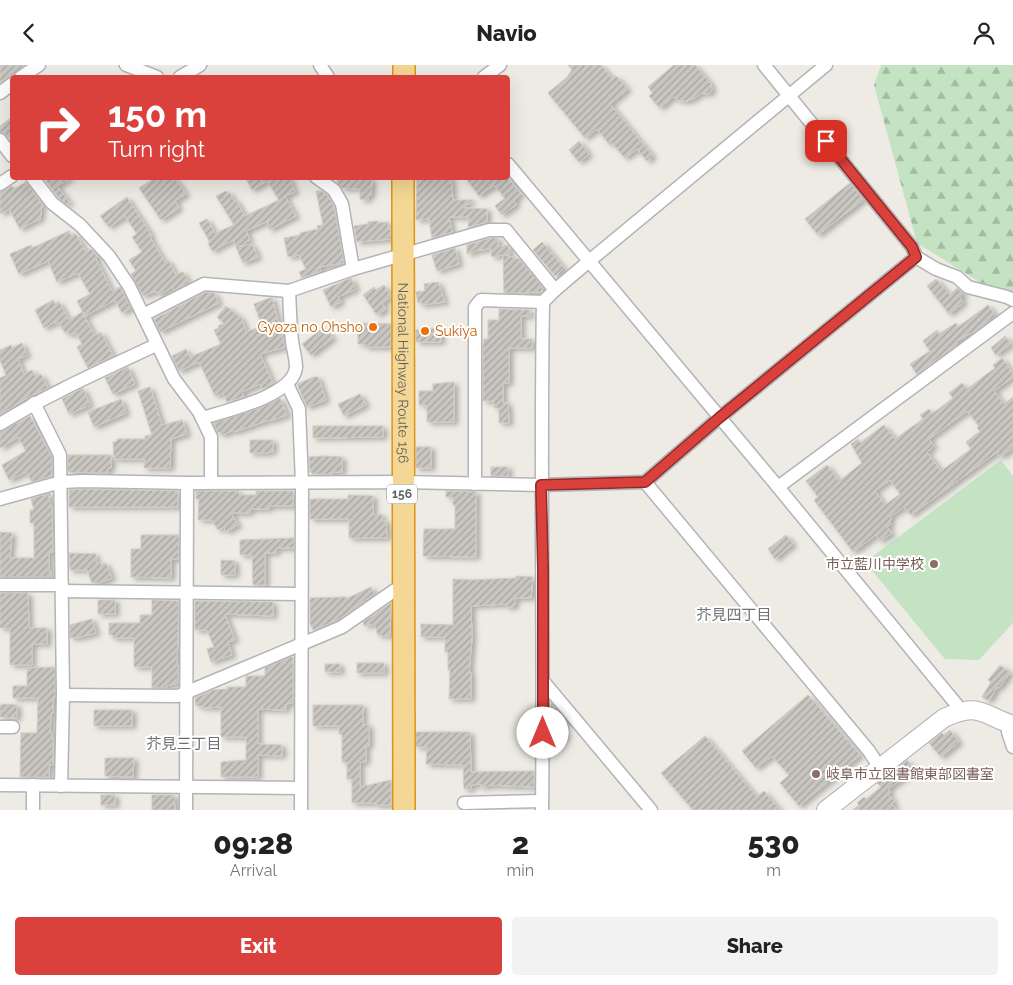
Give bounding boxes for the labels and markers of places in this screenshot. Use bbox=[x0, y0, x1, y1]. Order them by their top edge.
pin bbox=[805, 120, 847, 162]
place label: Gyoza no Ohsho bbox=[258, 319, 363, 335]
marker: Gyoza no Ohsho bbox=[367, 321, 379, 333]
place label: Sukiya bbox=[435, 323, 477, 339]
marker: Sukiya bbox=[419, 325, 431, 337]
place label: 市立藍川中学校 bbox=[826, 556, 924, 572]
marker: 市立藍川中学校 bbox=[928, 558, 940, 570]
place label: 岐阜市立図書館東部図書室 bbox=[826, 766, 994, 782]
marker: 岐阜市立図書館東部図書室 bbox=[810, 768, 822, 780]

